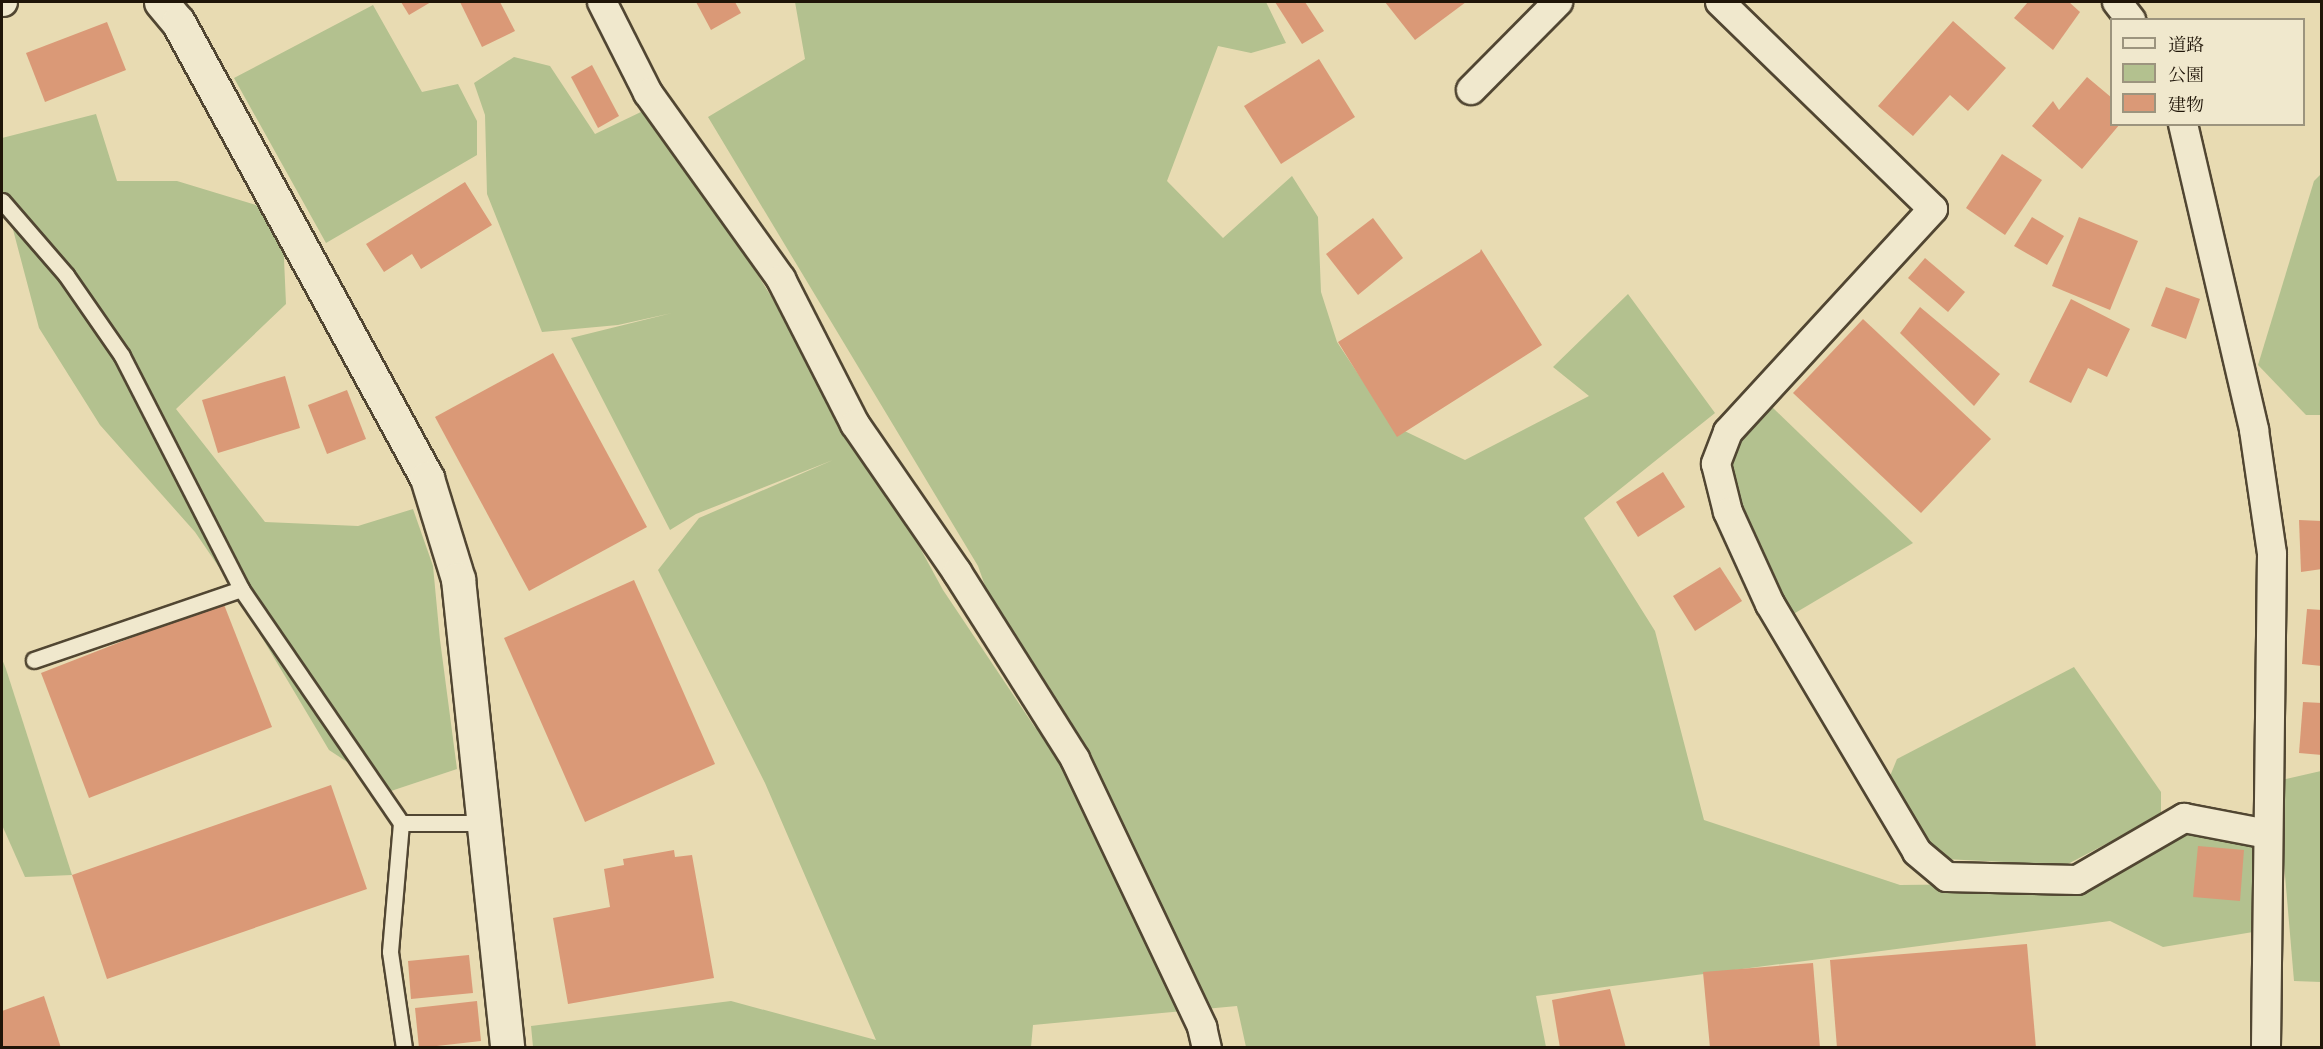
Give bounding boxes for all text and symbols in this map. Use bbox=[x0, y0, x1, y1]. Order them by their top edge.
legend bbox=[2110, 18, 2305, 126]
text: 道路 bbox=[2168, 33, 2204, 56]
text: 公園 bbox=[2168, 63, 2204, 86]
text: 建物 bbox=[2168, 93, 2204, 116]

